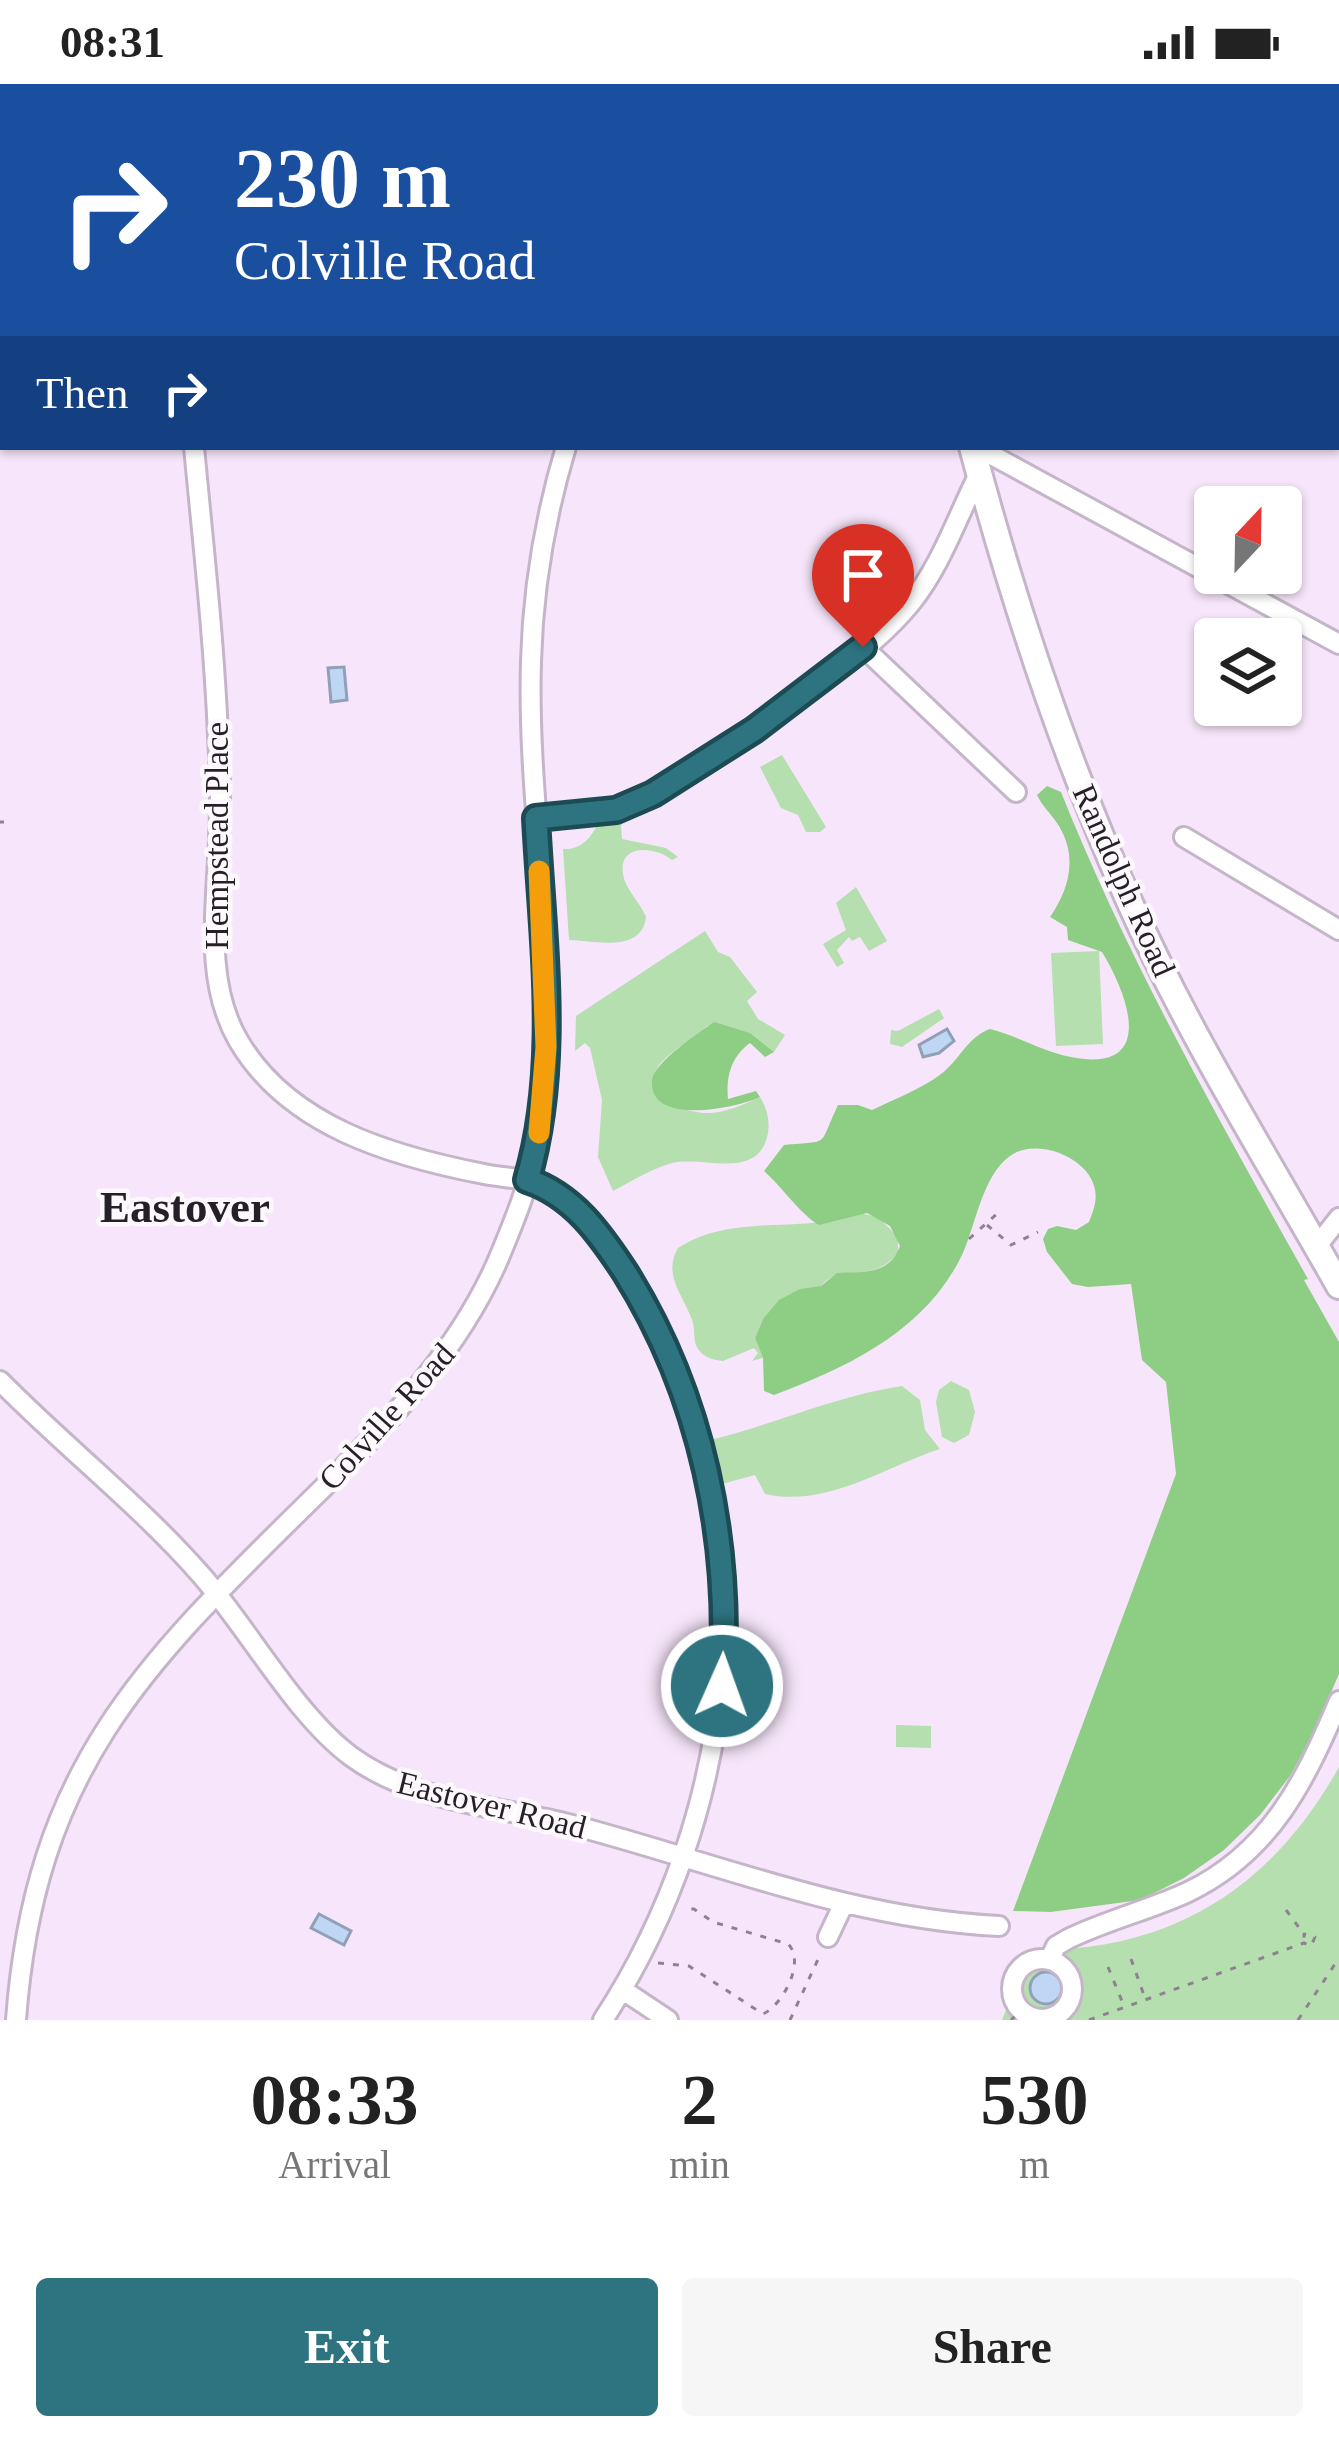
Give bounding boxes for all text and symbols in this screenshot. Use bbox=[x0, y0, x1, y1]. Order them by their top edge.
text: 08:31 bbox=[60, 17, 165, 67]
icon: right bbox=[36, 132, 192, 288]
text: 230 m bbox=[234, 132, 451, 225]
text: Colville Road bbox=[234, 231, 535, 291]
icon: right bbox=[152, 360, 218, 426]
text: Then bbox=[36, 368, 128, 418]
north arrow bbox=[1194, 486, 1302, 594]
map controls bbox=[1194, 486, 1302, 726]
pin bbox=[812, 524, 914, 647]
icon: arrive bbox=[830, 542, 896, 608]
button: layers bbox=[1194, 618, 1302, 726]
street label: Hempstead Place bbox=[199, 722, 235, 950]
street label: Randolph Road bbox=[1066, 779, 1183, 982]
district label: Eastover bbox=[100, 1182, 270, 1232]
street label: Colville Road bbox=[312, 1336, 462, 1497]
position arrow bbox=[659, 1623, 785, 1749]
street label: Eastover Road bbox=[394, 1764, 590, 1846]
text: 08:33 bbox=[251, 2060, 419, 2140]
text: 2 bbox=[681, 2060, 717, 2140]
text: 530 bbox=[980, 2060, 1088, 2140]
text: Arrival bbox=[278, 2143, 391, 2186]
text: min bbox=[669, 2143, 730, 2186]
text: m bbox=[1019, 2143, 1050, 2186]
button: Exit bbox=[36, 2278, 658, 2416]
button: Share bbox=[682, 2278, 1303, 2416]

